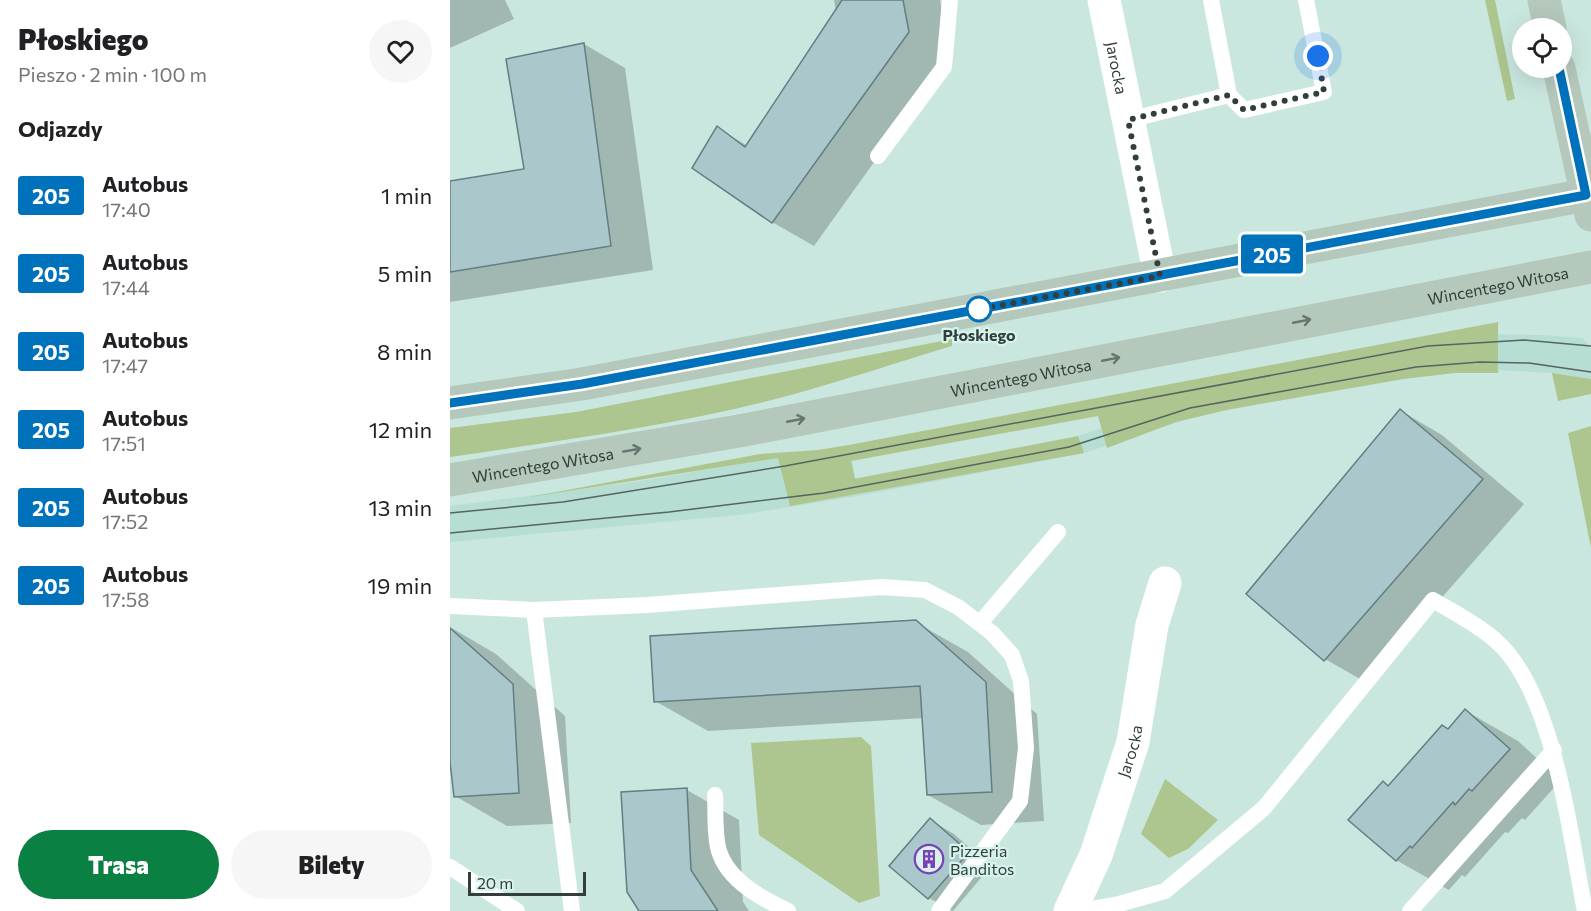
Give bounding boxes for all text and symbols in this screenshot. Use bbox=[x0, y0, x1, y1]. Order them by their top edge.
map controls bbox=[1512, 18, 1572, 78]
button: locate bbox=[1512, 18, 1572, 78]
button: heart bbox=[369, 20, 432, 83]
text: Płoskiego bbox=[18, 22, 148, 56]
street label: Jarocka bbox=[1103, 39, 1132, 96]
your location bbox=[1303, 41, 1333, 71]
text: Pieszo · 2 min · 100 m bbox=[18, 62, 207, 86]
text: Odjazdy bbox=[18, 115, 103, 142]
text: Autobus bbox=[102, 170, 188, 197]
text: 1 min bbox=[381, 182, 432, 209]
text: 205 bbox=[32, 183, 70, 208]
text: 17:40 bbox=[102, 197, 151, 221]
line badge: 205 bbox=[1238, 234, 1306, 274]
text: 205 bbox=[1253, 242, 1291, 267]
text: Autobus bbox=[102, 248, 188, 275]
text: 5 min bbox=[378, 260, 432, 287]
text: 205 bbox=[32, 261, 70, 286]
street label: Wincentego Witosa bbox=[1426, 262, 1570, 308]
text: 17:44 bbox=[102, 275, 150, 299]
marker: Płoskiego bbox=[966, 296, 992, 322]
one-way arrow bbox=[1292, 315, 1312, 326]
place label: Płoskiego bbox=[942, 325, 1016, 344]
text: Autobus bbox=[102, 326, 188, 353]
text: 8 min bbox=[377, 338, 432, 365]
text: 205 bbox=[32, 339, 70, 364]
text: 17:47 bbox=[102, 353, 148, 377]
one-way arrow bbox=[1101, 353, 1120, 364]
street label: Wincentego Witosa bbox=[949, 354, 1093, 400]
text: Autobus bbox=[102, 404, 188, 431]
one-way arrow bbox=[786, 414, 805, 425]
text: 12 min bbox=[369, 416, 432, 443]
text: 205 bbox=[32, 417, 70, 442]
text: 17:51 bbox=[102, 431, 146, 455]
street label: Wincentego Witosa bbox=[470, 443, 615, 486]
one-way arrow bbox=[622, 444, 641, 455]
text: Autobus bbox=[102, 482, 188, 509]
text: 13 min bbox=[368, 494, 432, 521]
text: 205 bbox=[32, 495, 70, 520]
text: 17:52 bbox=[102, 509, 148, 533]
text: Autobus bbox=[102, 560, 188, 587]
text: 19 min bbox=[368, 572, 432, 599]
text: 205 bbox=[32, 573, 70, 598]
text: 17:58 bbox=[102, 587, 149, 611]
street label: Jarocka bbox=[1113, 723, 1145, 780]
button: Trasa bbox=[18, 830, 219, 899]
button: Bilety bbox=[231, 830, 432, 899]
place label: Pizzeria Banditos bbox=[950, 841, 1014, 878]
building icon: Pizzeria Banditos bbox=[913, 843, 945, 875]
scale bar bbox=[468, 869, 586, 896]
text: 20 m bbox=[477, 873, 513, 892]

